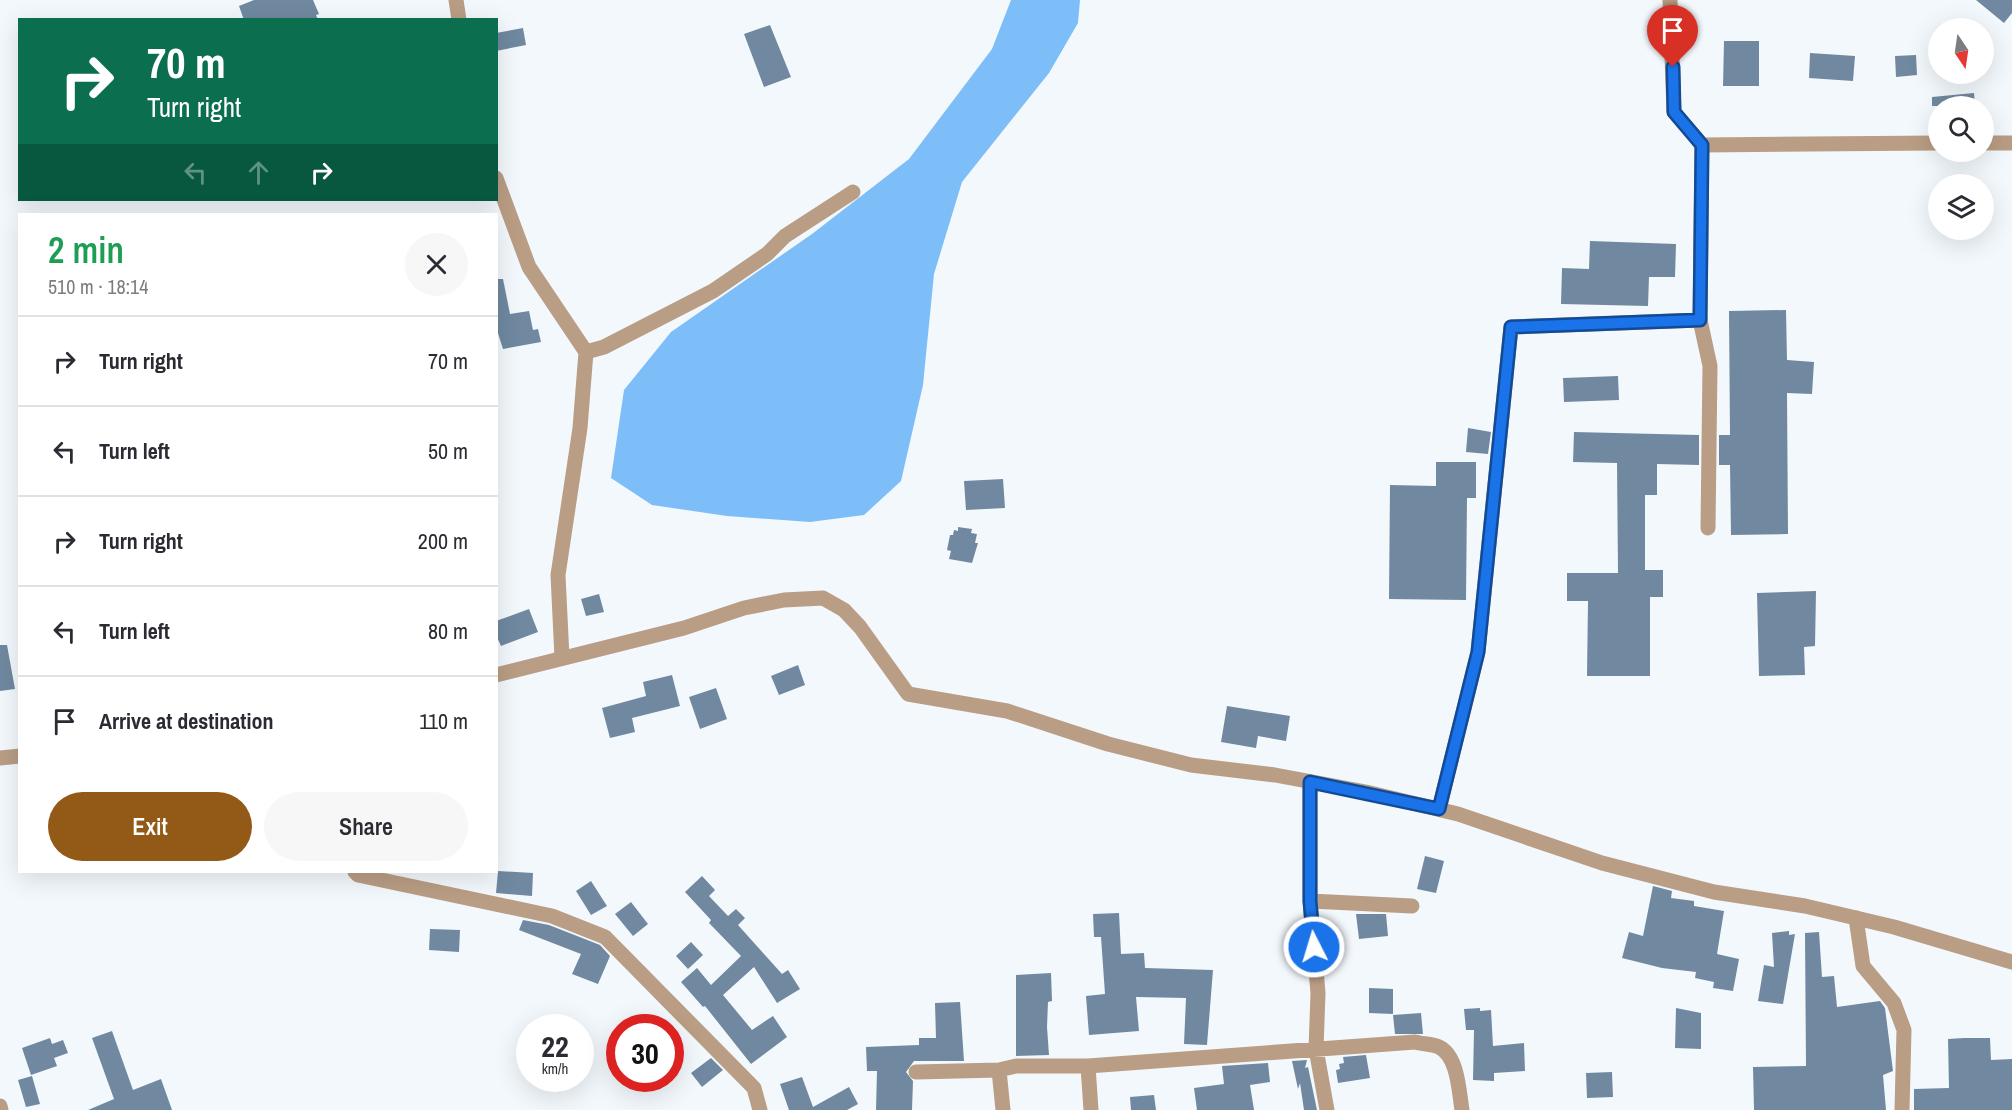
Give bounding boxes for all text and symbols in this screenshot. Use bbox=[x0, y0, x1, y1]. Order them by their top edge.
pin bbox=[1647, 5, 1698, 67]
icon: arrive bbox=[1656, 14, 1689, 47]
north arrow bbox=[1928, 18, 1994, 84]
map controls bbox=[1928, 18, 1994, 240]
text: 70 m bbox=[147, 35, 226, 91]
icon: right bbox=[48, 42, 126, 120]
text: Turn right bbox=[147, 89, 241, 125]
button: search bbox=[1928, 96, 1994, 162]
icon: left bbox=[179, 156, 212, 189]
icon: ahead bbox=[242, 156, 275, 189]
icon: right bbox=[305, 156, 338, 189]
button: layers bbox=[1928, 174, 1994, 240]
text: 2 min bbox=[48, 226, 124, 274]
button: close bbox=[405, 233, 468, 296]
text: 510 m · 18:14 bbox=[48, 273, 148, 300]
icon: right bbox=[48, 345, 81, 378]
text: Turn right bbox=[99, 346, 183, 376]
text: 70 m bbox=[428, 346, 468, 376]
icon: left bbox=[48, 435, 81, 468]
text: Turn left bbox=[99, 436, 170, 466]
text: 50 m bbox=[428, 436, 468, 466]
icon: right bbox=[48, 525, 81, 558]
text: Turn right bbox=[99, 526, 183, 556]
text: 200 m bbox=[418, 526, 468, 556]
icon: left bbox=[48, 615, 81, 648]
text: Turn left bbox=[99, 616, 170, 646]
text: 80 m bbox=[428, 616, 468, 646]
icon: arrive bbox=[48, 705, 81, 738]
text: Arrive at destination bbox=[99, 706, 273, 736]
text: 110 m bbox=[419, 706, 468, 736]
button: Exit bbox=[48, 792, 252, 861]
button: Share bbox=[264, 792, 468, 861]
position arrow bbox=[1282, 915, 1346, 979]
speed limit sign: 30 bbox=[606, 1014, 684, 1092]
text: 22 bbox=[541, 1026, 569, 1066]
text: km/h bbox=[542, 1058, 568, 1079]

